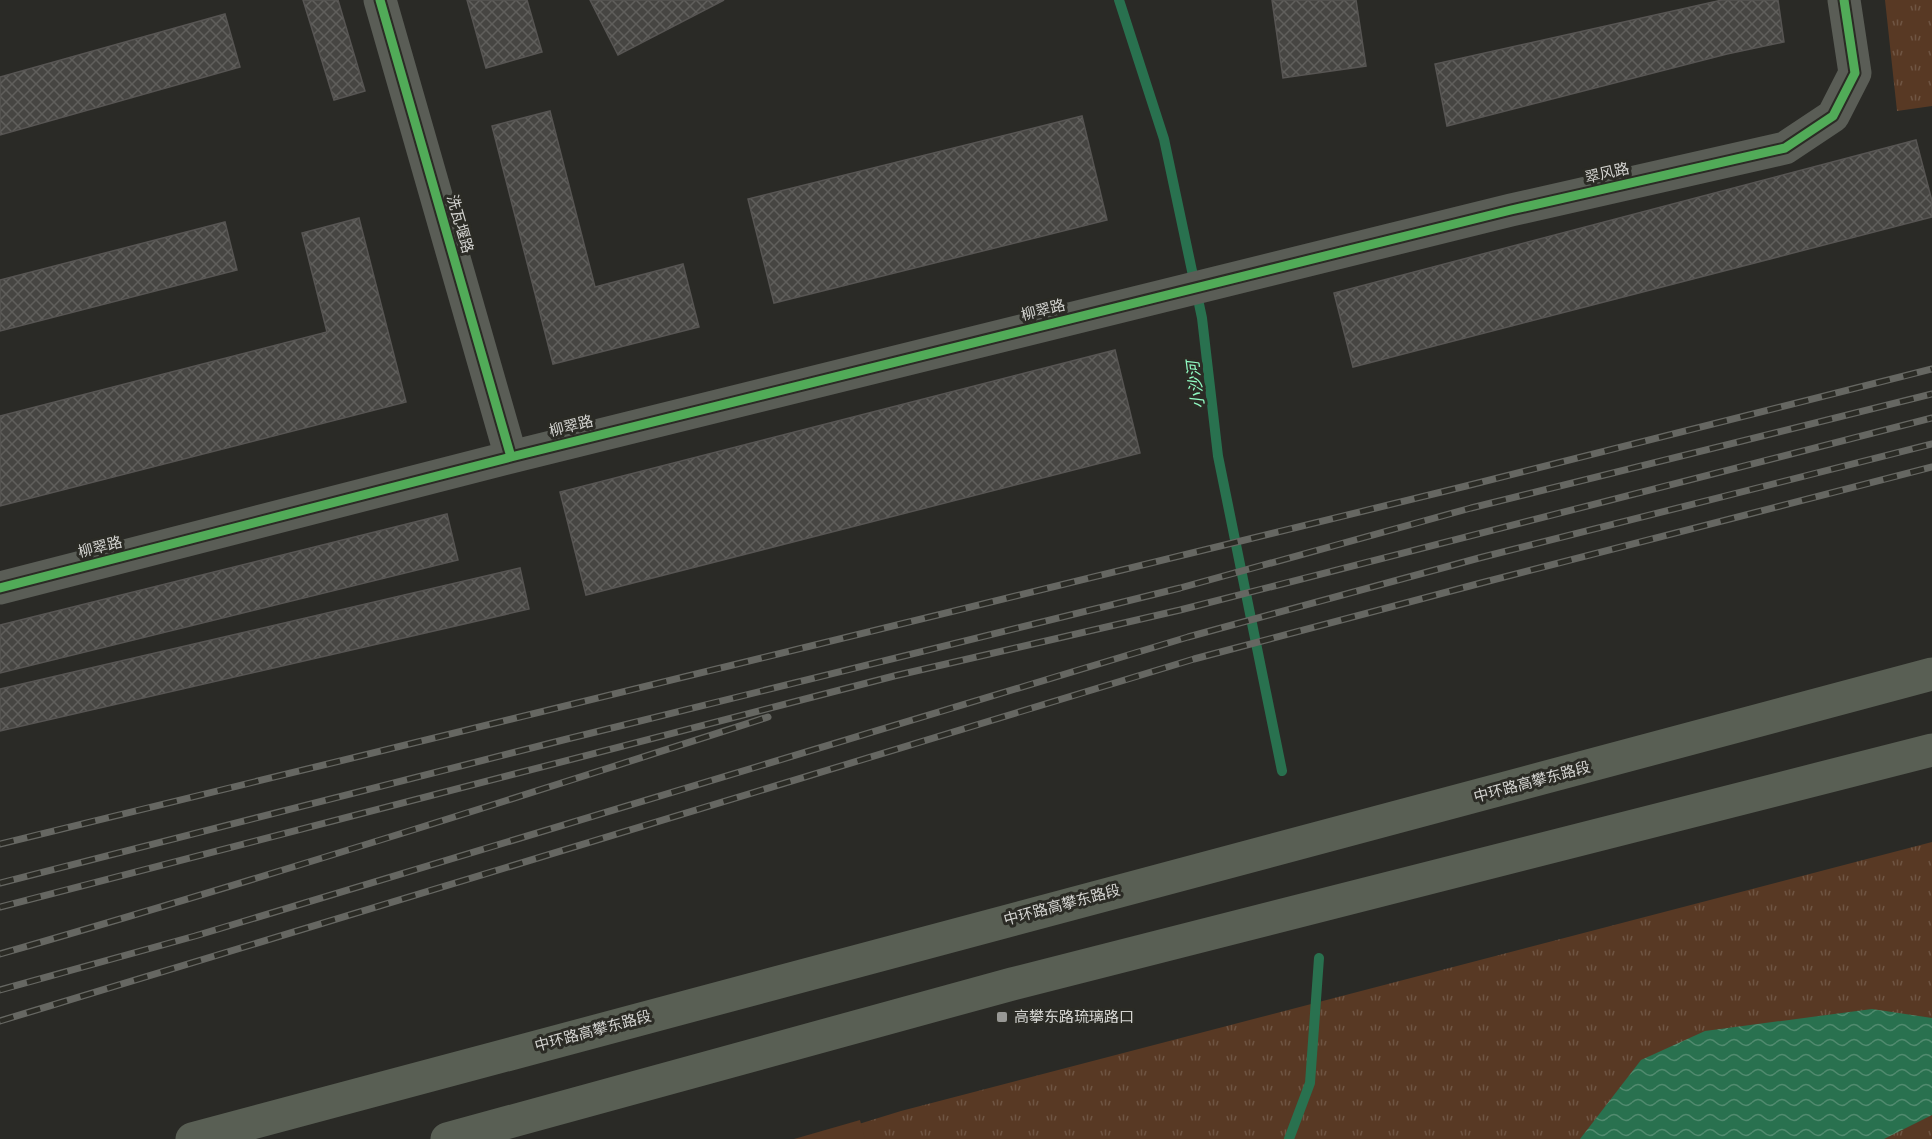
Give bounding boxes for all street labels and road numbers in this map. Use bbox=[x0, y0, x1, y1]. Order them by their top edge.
street label: 翠风路 bbox=[1583, 159, 1631, 187]
street label: 洗瓦堰路 bbox=[443, 193, 477, 255]
street label: 柳翠路 bbox=[1019, 296, 1067, 324]
street label: 柳翠路 bbox=[547, 412, 595, 440]
street label: 柳翠路 bbox=[76, 533, 124, 561]
street label: 中环路高攀东路段 bbox=[1472, 758, 1592, 806]
street label: 中环路高攀东路段 bbox=[1002, 881, 1122, 929]
street label: 中环路高攀东路段 bbox=[533, 1007, 653, 1055]

